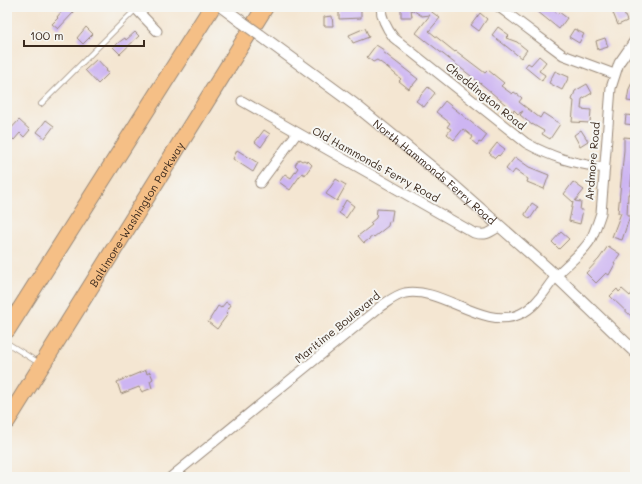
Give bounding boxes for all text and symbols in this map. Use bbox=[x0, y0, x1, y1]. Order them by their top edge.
scale bar bbox=[24, 22, 144, 48]
text: 100 m bbox=[30, 27, 64, 43]
street label: Cheddington Road bbox=[443, 59, 529, 133]
street label: North Hammonds Ferry Road bbox=[370, 115, 500, 227]
street label: Ardmore Road bbox=[581, 121, 603, 201]
street label: Old Hammonds Ferry Road bbox=[310, 123, 442, 205]
street label: Baltimore-Washington Parkway bbox=[85, 138, 187, 289]
street label: Maritime Boulevard bbox=[291, 288, 383, 366]

